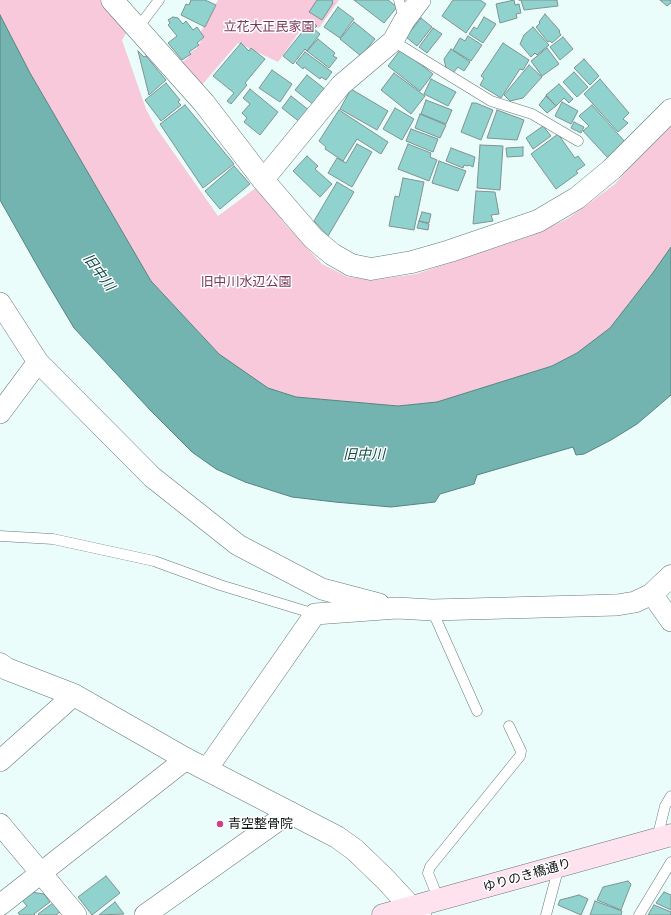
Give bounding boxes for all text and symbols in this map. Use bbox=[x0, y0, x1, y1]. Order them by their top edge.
park label: 立花大正民家園 bbox=[224, 19, 314, 35]
water label: 旧中川 bbox=[80, 250, 118, 294]
park label: 旧中川水辺公園 bbox=[201, 274, 291, 290]
water label: 旧中川 bbox=[343, 446, 385, 462]
place label: 青空整骨院 bbox=[228, 816, 293, 832]
marker: 青空整骨院 bbox=[215, 819, 225, 829]
street label: ゆりのき橋通り bbox=[481, 855, 573, 895]

